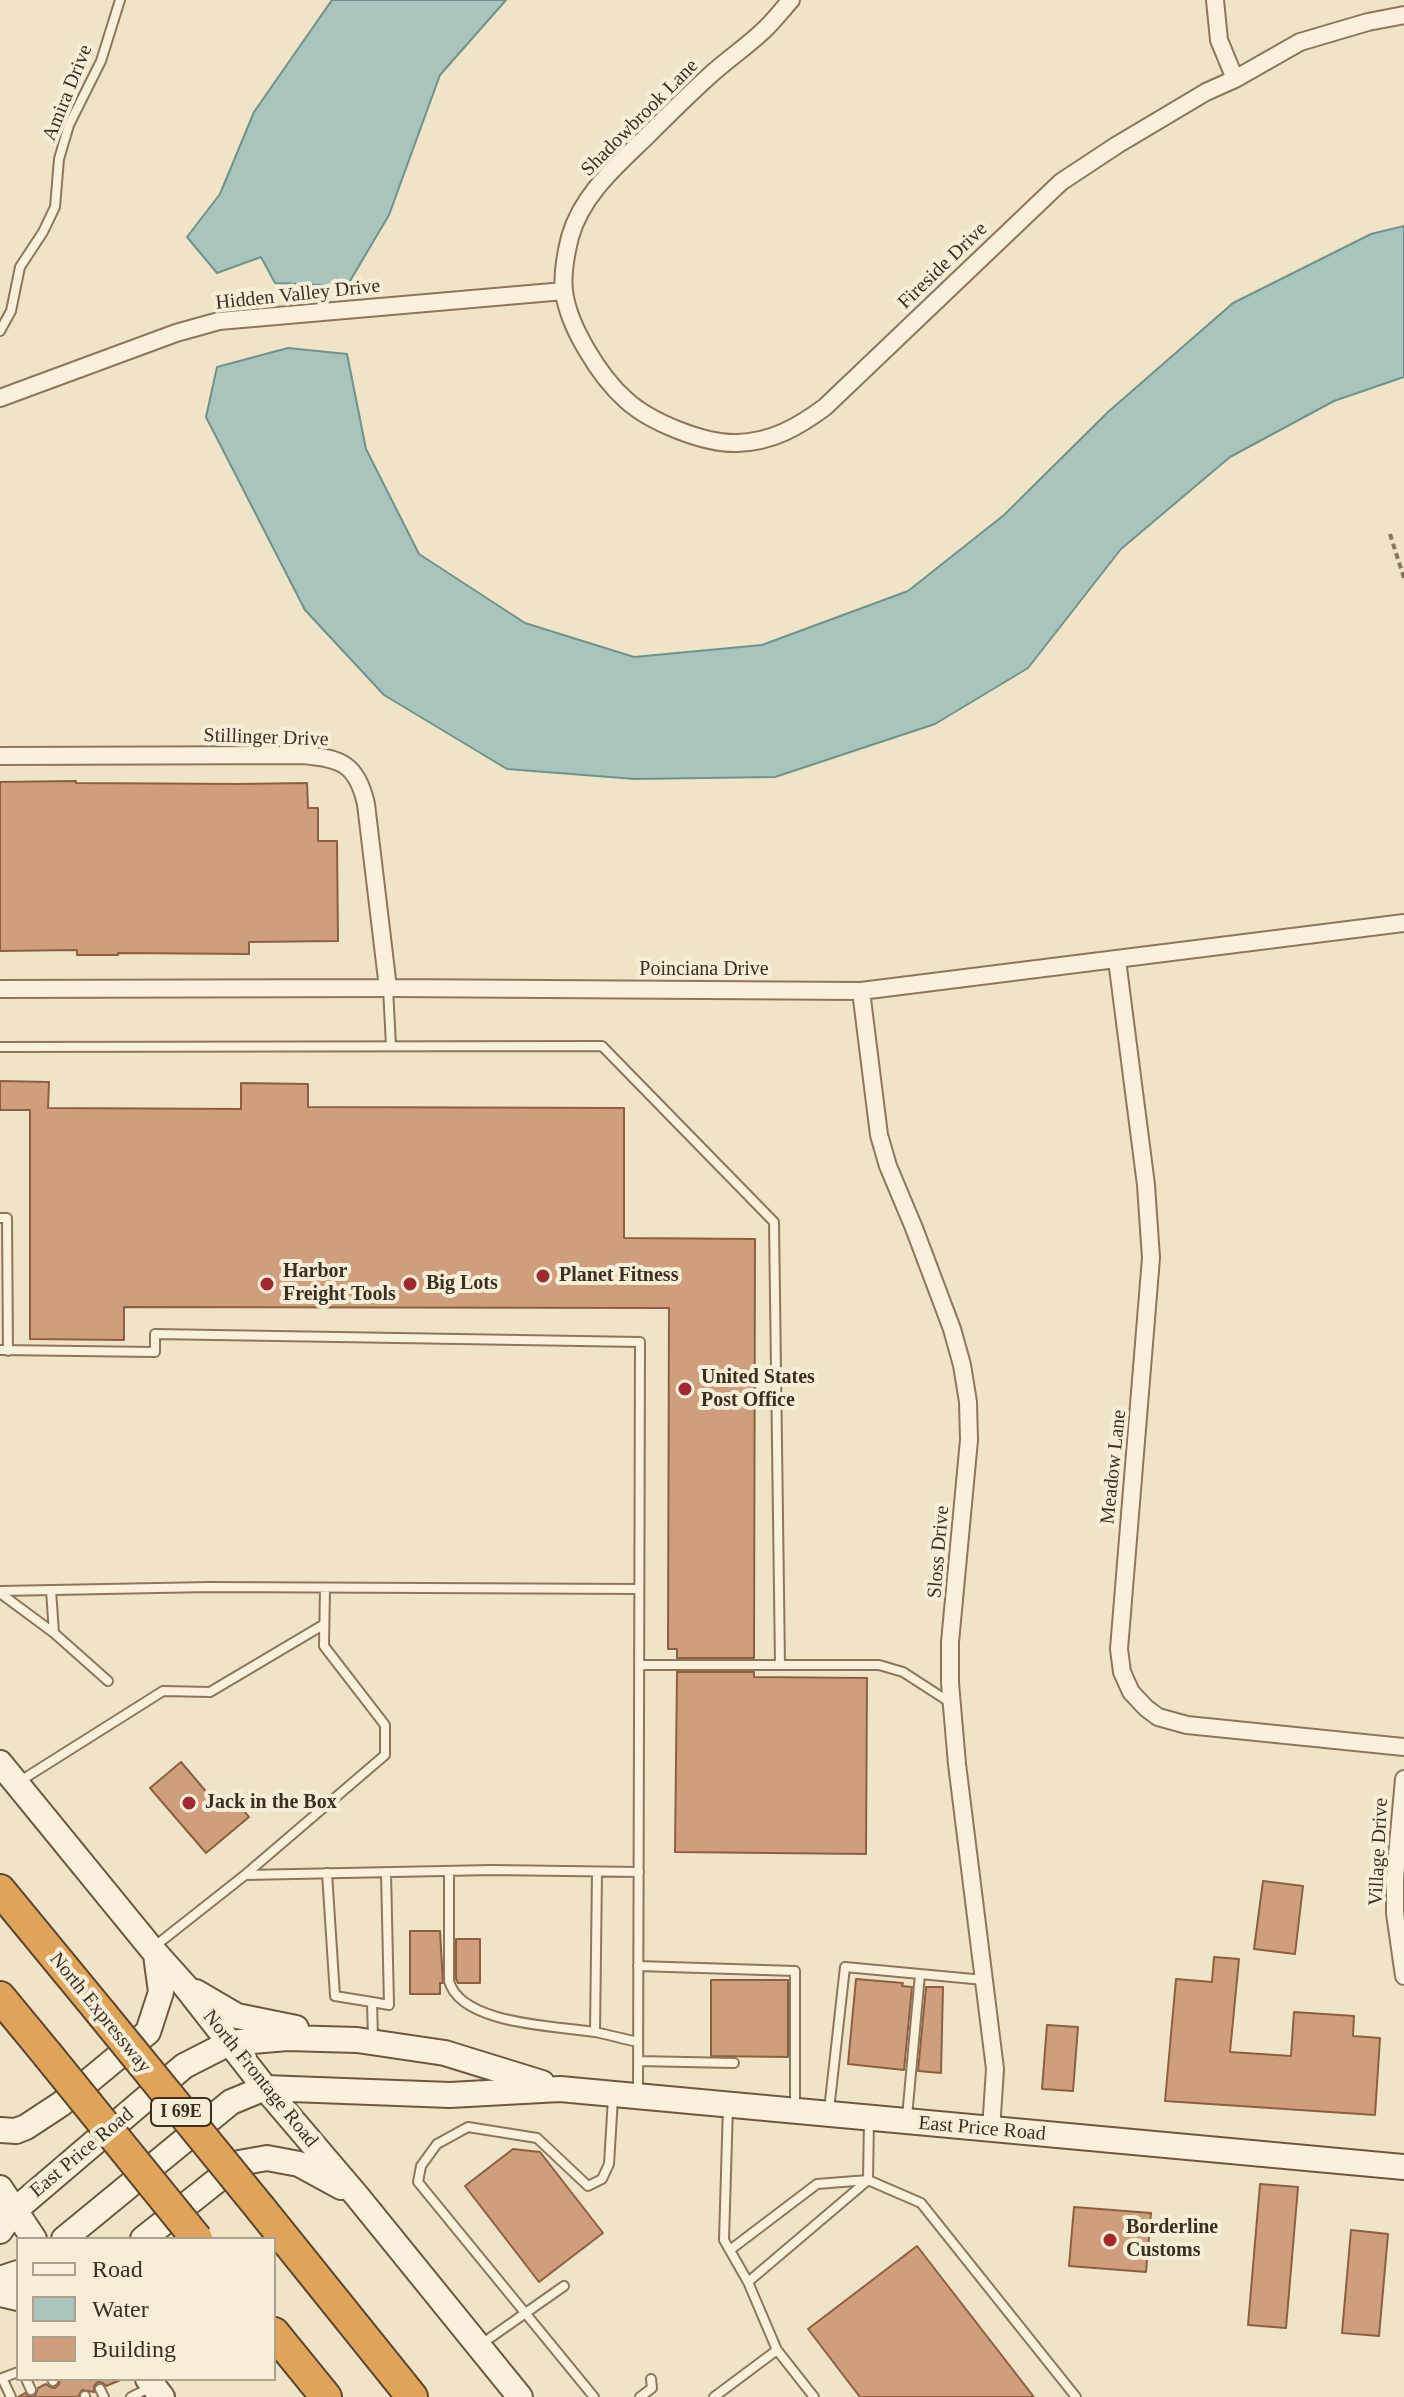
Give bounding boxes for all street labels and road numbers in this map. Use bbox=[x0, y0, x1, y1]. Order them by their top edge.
street label: Amira Drive bbox=[38, 41, 98, 145]
street label: Shadowbrook Lane bbox=[576, 54, 704, 182]
street label: Fireside Drive bbox=[893, 217, 993, 315]
street label: Hidden Valley Drive bbox=[214, 274, 382, 316]
street label: Stillinger Drive bbox=[203, 724, 329, 752]
street label: Poinciana Drive bbox=[639, 958, 769, 982]
street label: Meadow Lane bbox=[1096, 1409, 1132, 1525]
street label: Sloss Drive bbox=[923, 1505, 955, 1599]
street label: Village Drive bbox=[1364, 1797, 1394, 1907]
street label: North Expressway bbox=[44, 1948, 156, 2078]
street label: North Frontage Road bbox=[197, 2005, 323, 2153]
road number: I 69E bbox=[151, 2098, 211, 2126]
street label: East Price Road bbox=[25, 2103, 139, 2203]
street label: East Price Road bbox=[917, 2111, 1047, 2147]

